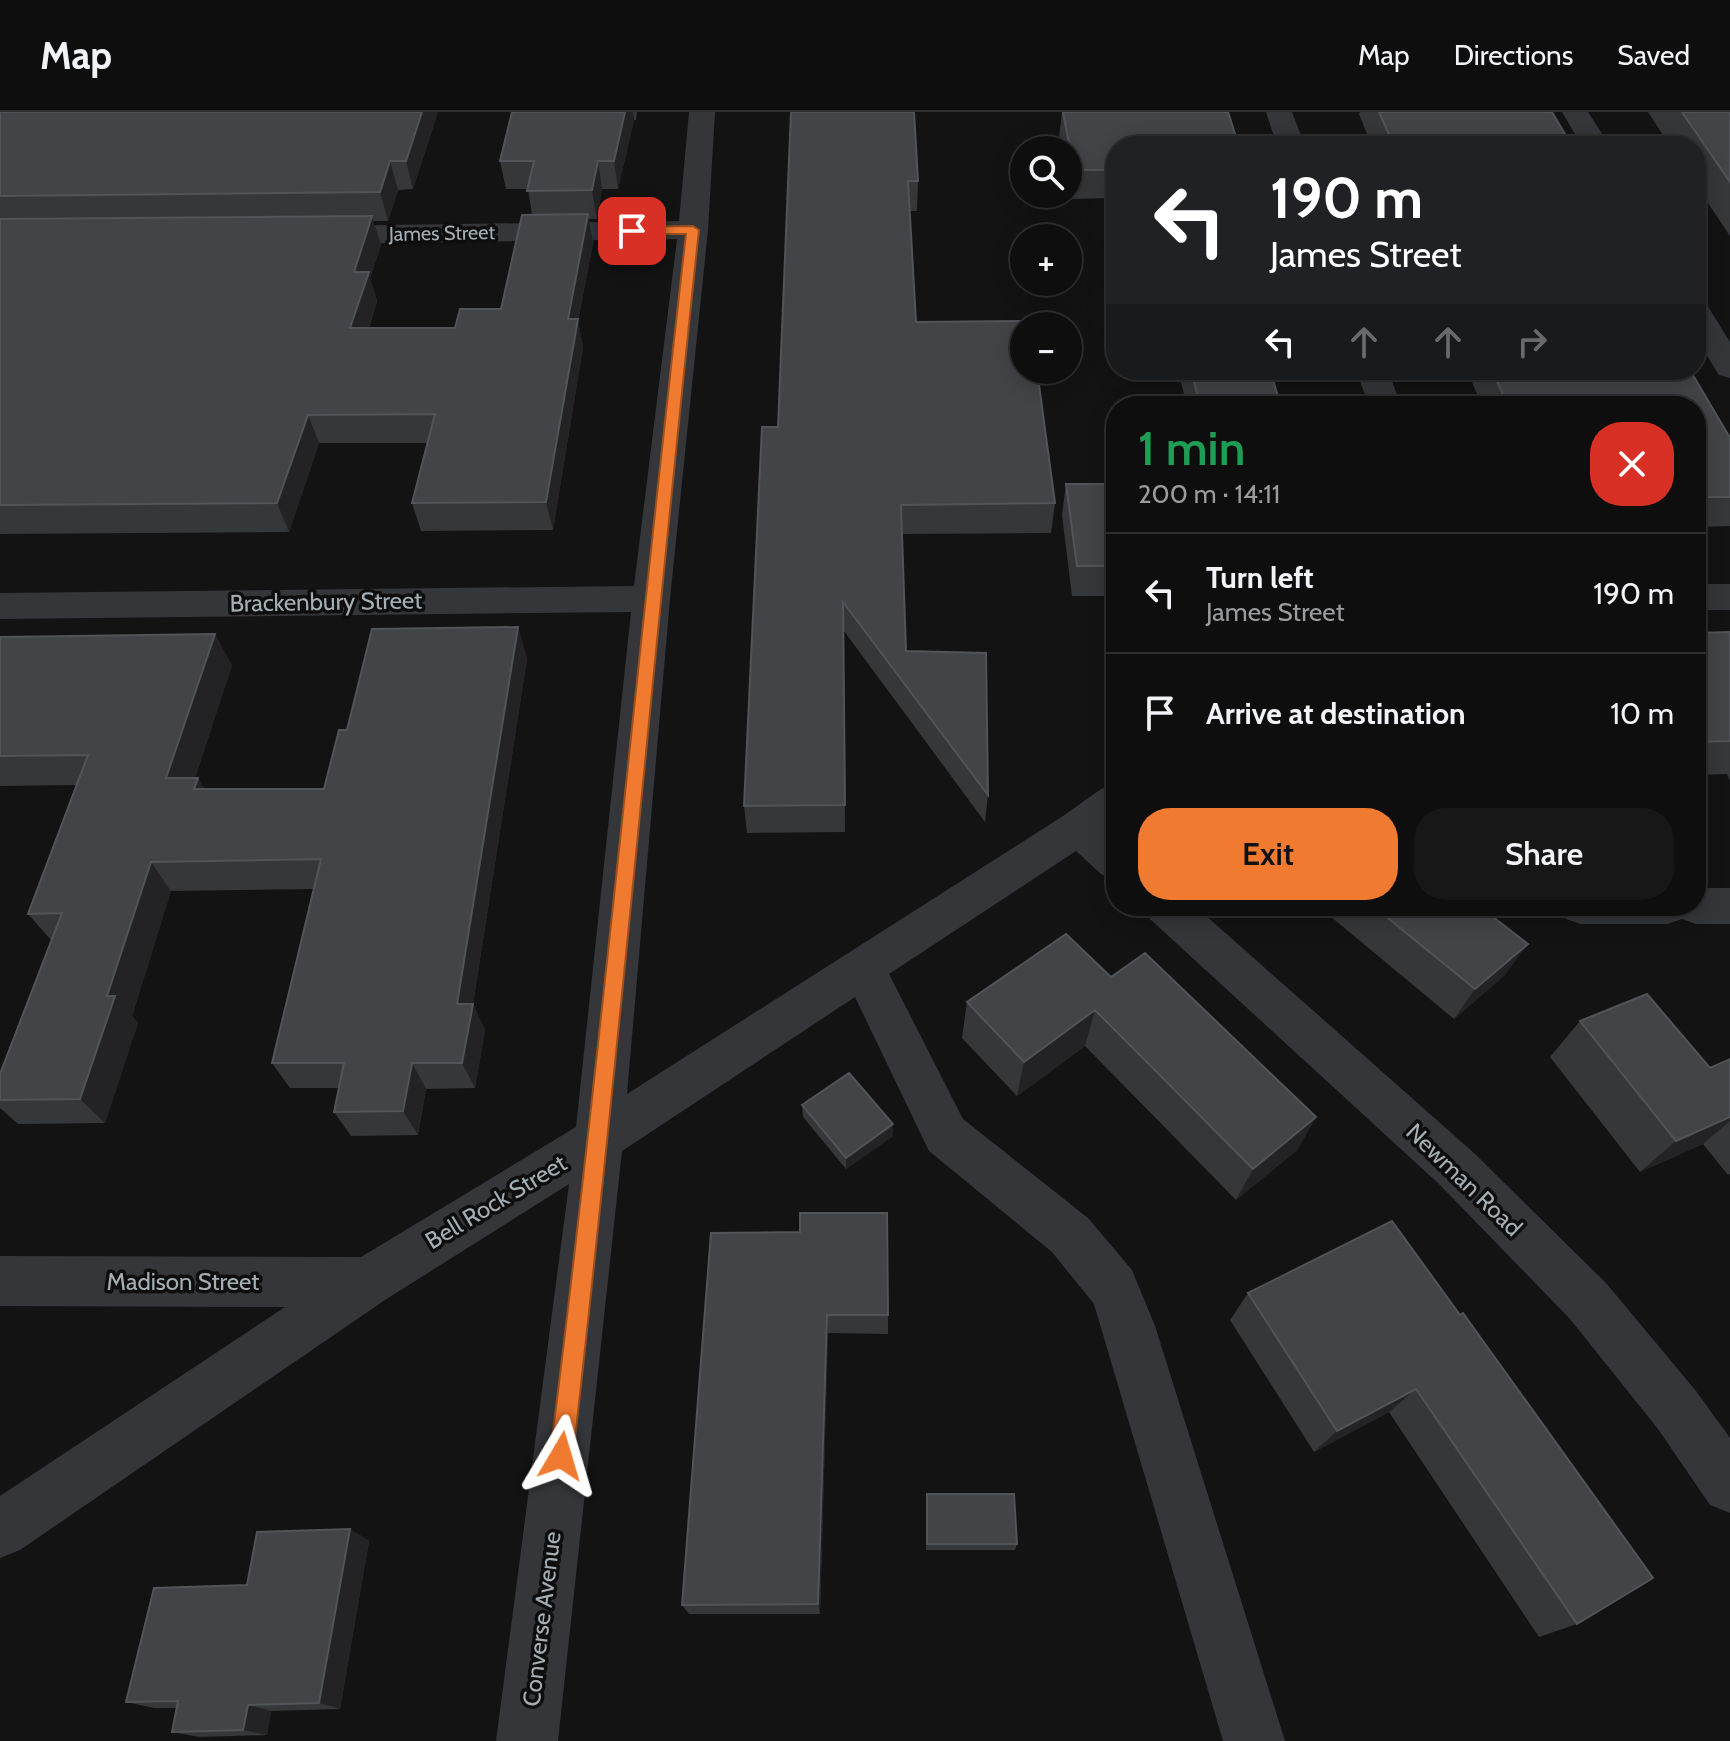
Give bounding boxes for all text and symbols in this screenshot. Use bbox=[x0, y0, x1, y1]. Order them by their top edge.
text: Map bbox=[40, 32, 112, 79]
text: Map bbox=[1358, 38, 1410, 72]
text: Directions bbox=[1454, 38, 1573, 72]
text: Saved bbox=[1617, 38, 1690, 72]
map controls bbox=[1010, 136, 1082, 384]
button: search bbox=[1010, 136, 1082, 208]
text: 190 m bbox=[1270, 164, 1423, 232]
icon: left bbox=[1138, 168, 1242, 272]
pin bbox=[598, 197, 666, 265]
icon: arrive bbox=[610, 209, 654, 253]
street label: James Street bbox=[388, 220, 496, 246]
button: + bbox=[1010, 224, 1082, 296]
text: James Street bbox=[1270, 232, 1462, 276]
button: − bbox=[1010, 312, 1082, 384]
icon: left bbox=[1258, 320, 1302, 364]
icon: ahead bbox=[1342, 320, 1386, 364]
icon: ahead bbox=[1426, 320, 1470, 364]
icon: right bbox=[1510, 320, 1554, 364]
text: 1 min bbox=[1138, 419, 1245, 477]
button: close bbox=[1590, 422, 1674, 506]
text: 200 m · 14:11 bbox=[1138, 478, 1280, 510]
text: Turn left bbox=[1206, 559, 1314, 596]
icon: left bbox=[1138, 571, 1182, 615]
text: 190 m bbox=[1593, 575, 1674, 612]
street label: Brackenbury Street bbox=[229, 585, 423, 618]
text: James Street bbox=[1206, 596, 1344, 628]
icon: arrive bbox=[1138, 691, 1182, 735]
text: Arrive at destination bbox=[1206, 695, 1466, 732]
text: 10 m bbox=[1610, 695, 1674, 732]
button: Exit bbox=[1138, 808, 1398, 900]
button: Share bbox=[1414, 808, 1674, 900]
street label: Newman Road bbox=[1400, 1117, 1528, 1242]
street label: Bell Rock Street bbox=[420, 1148, 571, 1255]
street label: Madison Street bbox=[107, 1267, 259, 1296]
position arrow bbox=[519, 1414, 603, 1498]
street label: Converse Avenue bbox=[516, 1530, 567, 1708]

